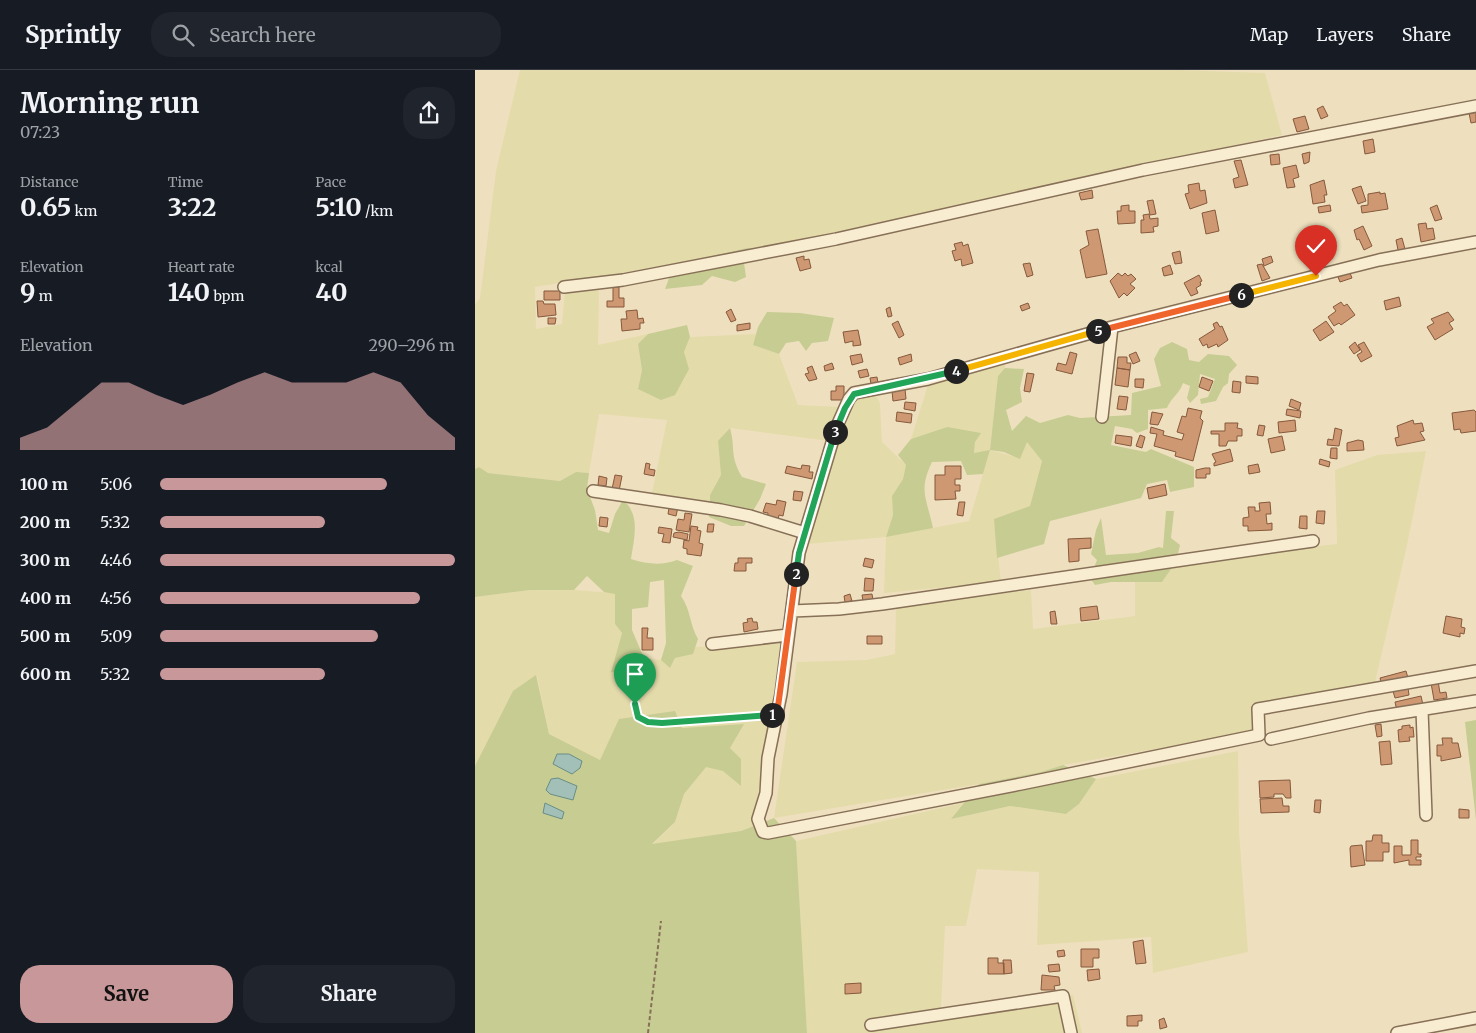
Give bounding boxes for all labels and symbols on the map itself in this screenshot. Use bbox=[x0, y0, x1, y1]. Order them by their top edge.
pin bbox=[1295, 225, 1337, 276]
pin: 6 bbox=[1229, 282, 1253, 308]
pin: 5 bbox=[1085, 318, 1111, 344]
pin: 4 bbox=[943, 358, 969, 384]
pin: 3 bbox=[823, 420, 847, 444]
pin: 2 bbox=[783, 562, 809, 586]
pin bbox=[614, 653, 656, 704]
pin: 1 bbox=[759, 702, 785, 728]

